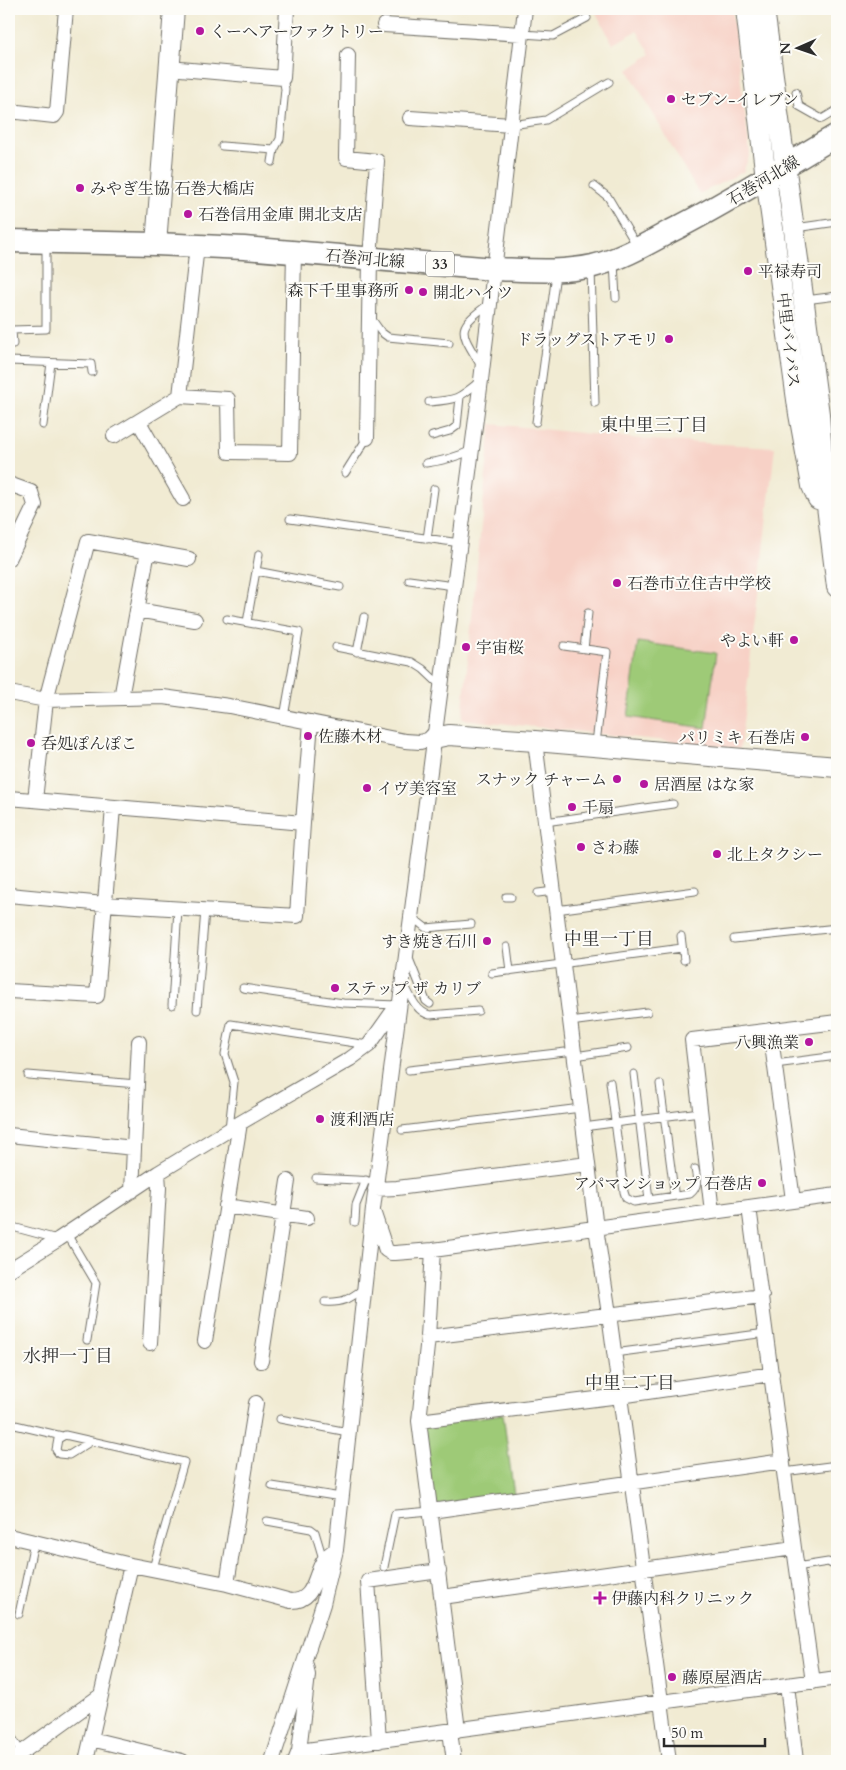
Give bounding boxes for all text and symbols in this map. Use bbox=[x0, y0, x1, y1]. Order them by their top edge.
place label: くーヘアーファクトリー bbox=[210, 21, 384, 43]
north arrow bbox=[774, 22, 824, 72]
marker: くーヘアーファクトリー bbox=[194, 25, 206, 37]
text: N bbox=[776, 42, 795, 55]
place label: セブン-イレブン bbox=[681, 89, 799, 111]
marker: セブン-イレブン bbox=[665, 93, 677, 105]
street label: 石巻河北線 bbox=[724, 151, 803, 211]
place label: みやぎ生協 石巻大橋店 bbox=[90, 178, 254, 200]
marker: みやぎ生協 石巻大橋店 bbox=[74, 182, 86, 194]
place label: 石巻信用金庫 開北支店 bbox=[198, 204, 362, 226]
marker: 石巻信用金庫 開北支店 bbox=[182, 208, 194, 220]
street label: 石巻河北線 bbox=[324, 245, 406, 273]
road number: 33 bbox=[426, 252, 454, 276]
place label: 平禄寿司 bbox=[758, 261, 822, 283]
marker: 平禄寿司 bbox=[742, 265, 754, 277]
place label: 森下千里事務所 bbox=[287, 280, 399, 302]
place label: 開北ハイツ bbox=[433, 282, 513, 304]
marker: 森下千里事務所 bbox=[403, 284, 415, 296]
marker: 開北ハイツ bbox=[417, 286, 429, 298]
street label: 中里バイパス bbox=[771, 291, 805, 389]
place label: ドラッグストアモリ bbox=[517, 329, 659, 351]
marker: ドラッグストアモリ bbox=[663, 333, 675, 345]
district label: 東中里三丁目 bbox=[600, 413, 708, 438]
place label: 石巻市立住吉中学校 bbox=[627, 573, 771, 595]
marker: 石巻市立住吉中学校 bbox=[611, 577, 623, 589]
place label: やよい軒 bbox=[720, 630, 784, 652]
marker: やよい軒 bbox=[788, 634, 800, 646]
place label: 宇宙桜 bbox=[476, 637, 524, 659]
marker: 宇宙桜 bbox=[460, 641, 472, 653]
place label: 佐藤木材 bbox=[318, 726, 382, 748]
place label: パリミキ 石巻店 bbox=[679, 727, 795, 749]
marker: 佐藤木材 bbox=[302, 730, 314, 742]
marker: パリミキ 石巻店 bbox=[799, 731, 811, 743]
place label: 呑処ぽんぽこ bbox=[41, 733, 137, 755]
marker: 呑処ぽんぽこ bbox=[25, 737, 37, 749]
place label: スナック チャーム bbox=[476, 769, 607, 791]
marker: スナック チャーム bbox=[611, 773, 623, 785]
place label: 居酒屋 はな家 bbox=[654, 774, 754, 796]
place label: イヴ美容室 bbox=[377, 778, 457, 800]
marker: 居酒屋 はな家 bbox=[638, 778, 650, 790]
marker: イヴ美容室 bbox=[361, 782, 373, 794]
place label: 千扇 bbox=[582, 797, 614, 819]
marker: 千扇 bbox=[566, 801, 578, 813]
place label: さわ藤 bbox=[591, 837, 639, 859]
marker: さわ藤 bbox=[575, 841, 587, 853]
place label: 北上タクシー bbox=[727, 844, 823, 866]
marker: 北上タクシー bbox=[711, 848, 723, 860]
district label: 中里一丁目 bbox=[564, 927, 654, 952]
place label: すき焼き石川 bbox=[381, 931, 477, 953]
marker: すき焼き石川 bbox=[481, 935, 493, 947]
place label: ステップ ザ カリブ bbox=[345, 978, 481, 1000]
marker: ステップ ザ カリブ bbox=[329, 982, 341, 994]
place label: 八興漁業 bbox=[735, 1032, 799, 1054]
marker: 八興漁業 bbox=[803, 1036, 815, 1048]
place label: 渡利酒店 bbox=[330, 1109, 394, 1131]
marker: 渡利酒店 bbox=[314, 1113, 326, 1125]
place label: アパマンショップ 石巻店 bbox=[574, 1173, 752, 1195]
marker: アパマンショップ 石巻店 bbox=[756, 1177, 768, 1189]
district label: 水押一丁目 bbox=[23, 1344, 113, 1369]
district label: 中里二丁目 bbox=[585, 1371, 675, 1396]
place label: 伊藤内科クリニック bbox=[611, 1588, 754, 1610]
marker: 伊藤内科クリニック bbox=[593, 1591, 607, 1605]
place label: 藤原屋酒店 bbox=[682, 1667, 762, 1689]
marker: 藤原屋酒店 bbox=[666, 1671, 678, 1683]
scale bar bbox=[664, 1715, 765, 1747]
text: 50 m bbox=[671, 1723, 703, 1743]

